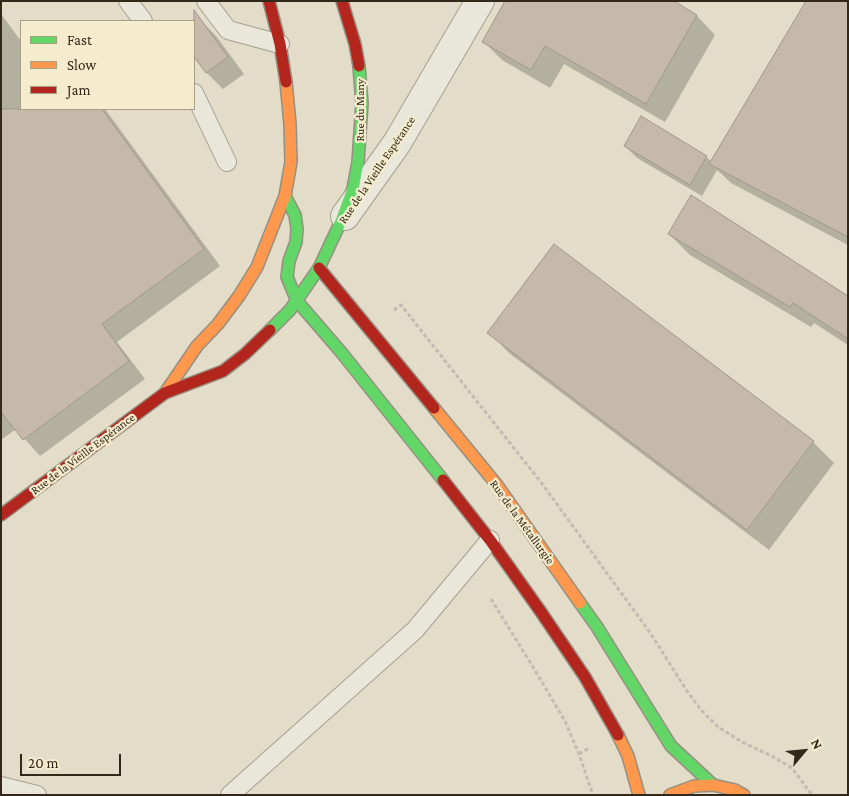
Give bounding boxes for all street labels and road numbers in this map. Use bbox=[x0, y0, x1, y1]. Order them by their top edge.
street label: Rue du Many bbox=[353, 79, 367, 141]
street label: Rue de la Vieille Espérance bbox=[336, 114, 418, 226]
street label: Rue de la Vieille Espérance bbox=[28, 410, 138, 498]
street label: Rue de la Métallurgie bbox=[487, 477, 557, 567]

